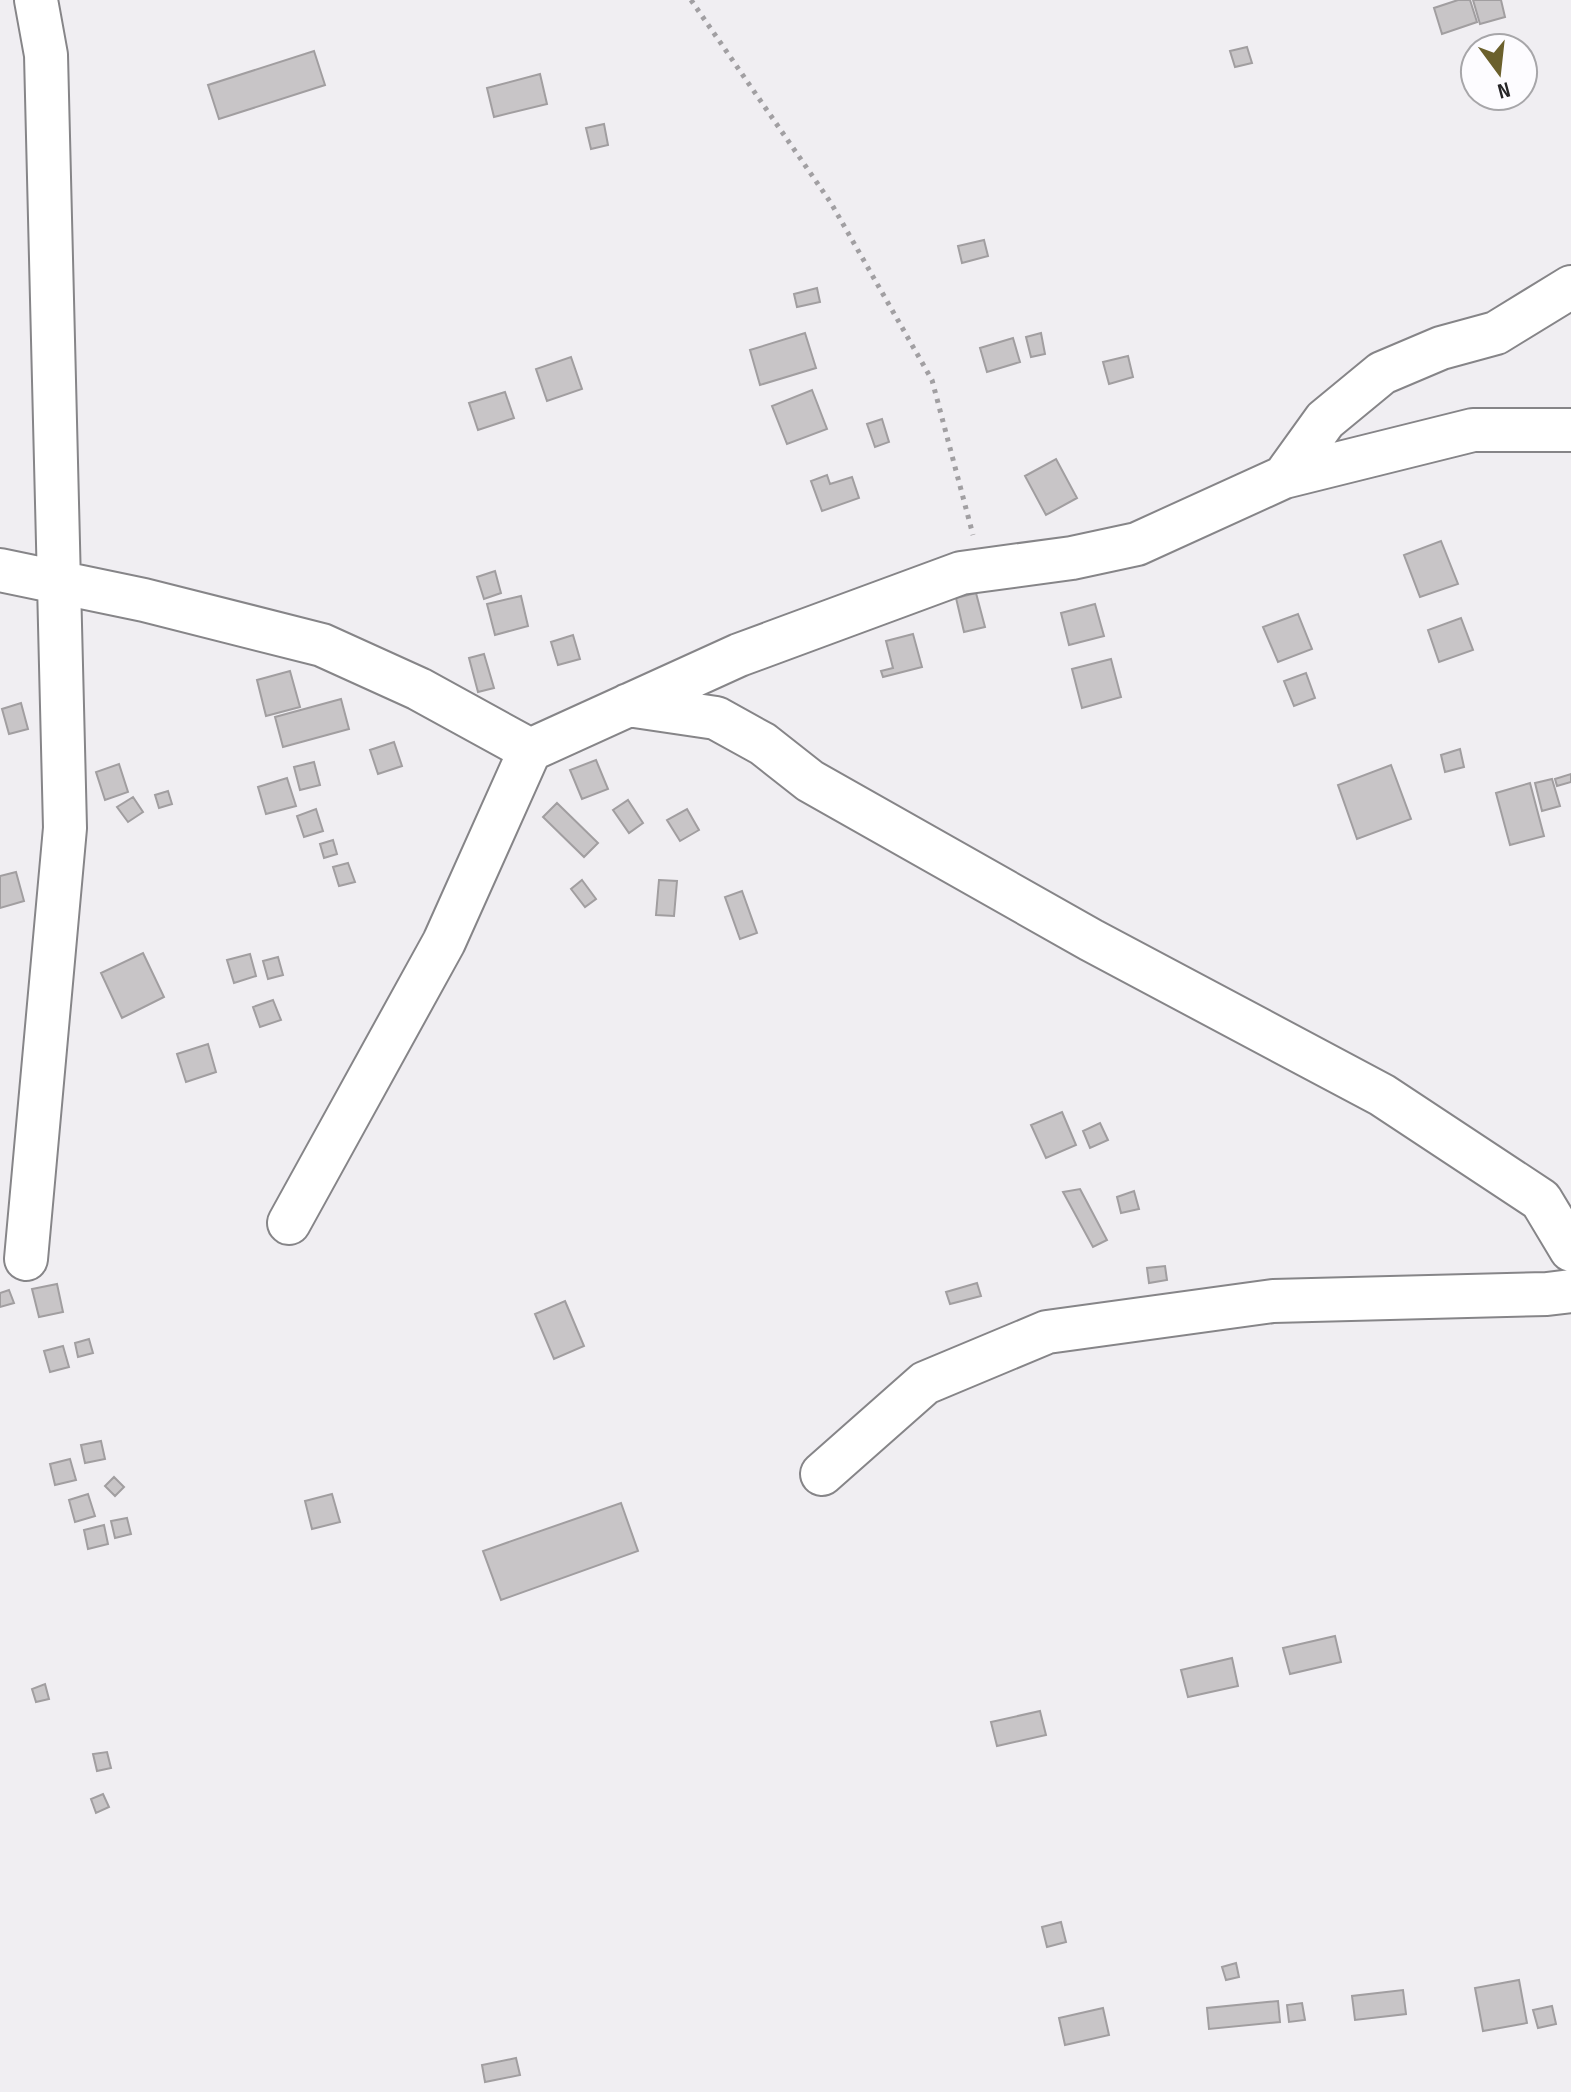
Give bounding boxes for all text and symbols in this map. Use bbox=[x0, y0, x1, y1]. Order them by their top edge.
north arrow bbox=[1459, 32, 1539, 112]
text: N bbox=[1495, 75, 1513, 104]

